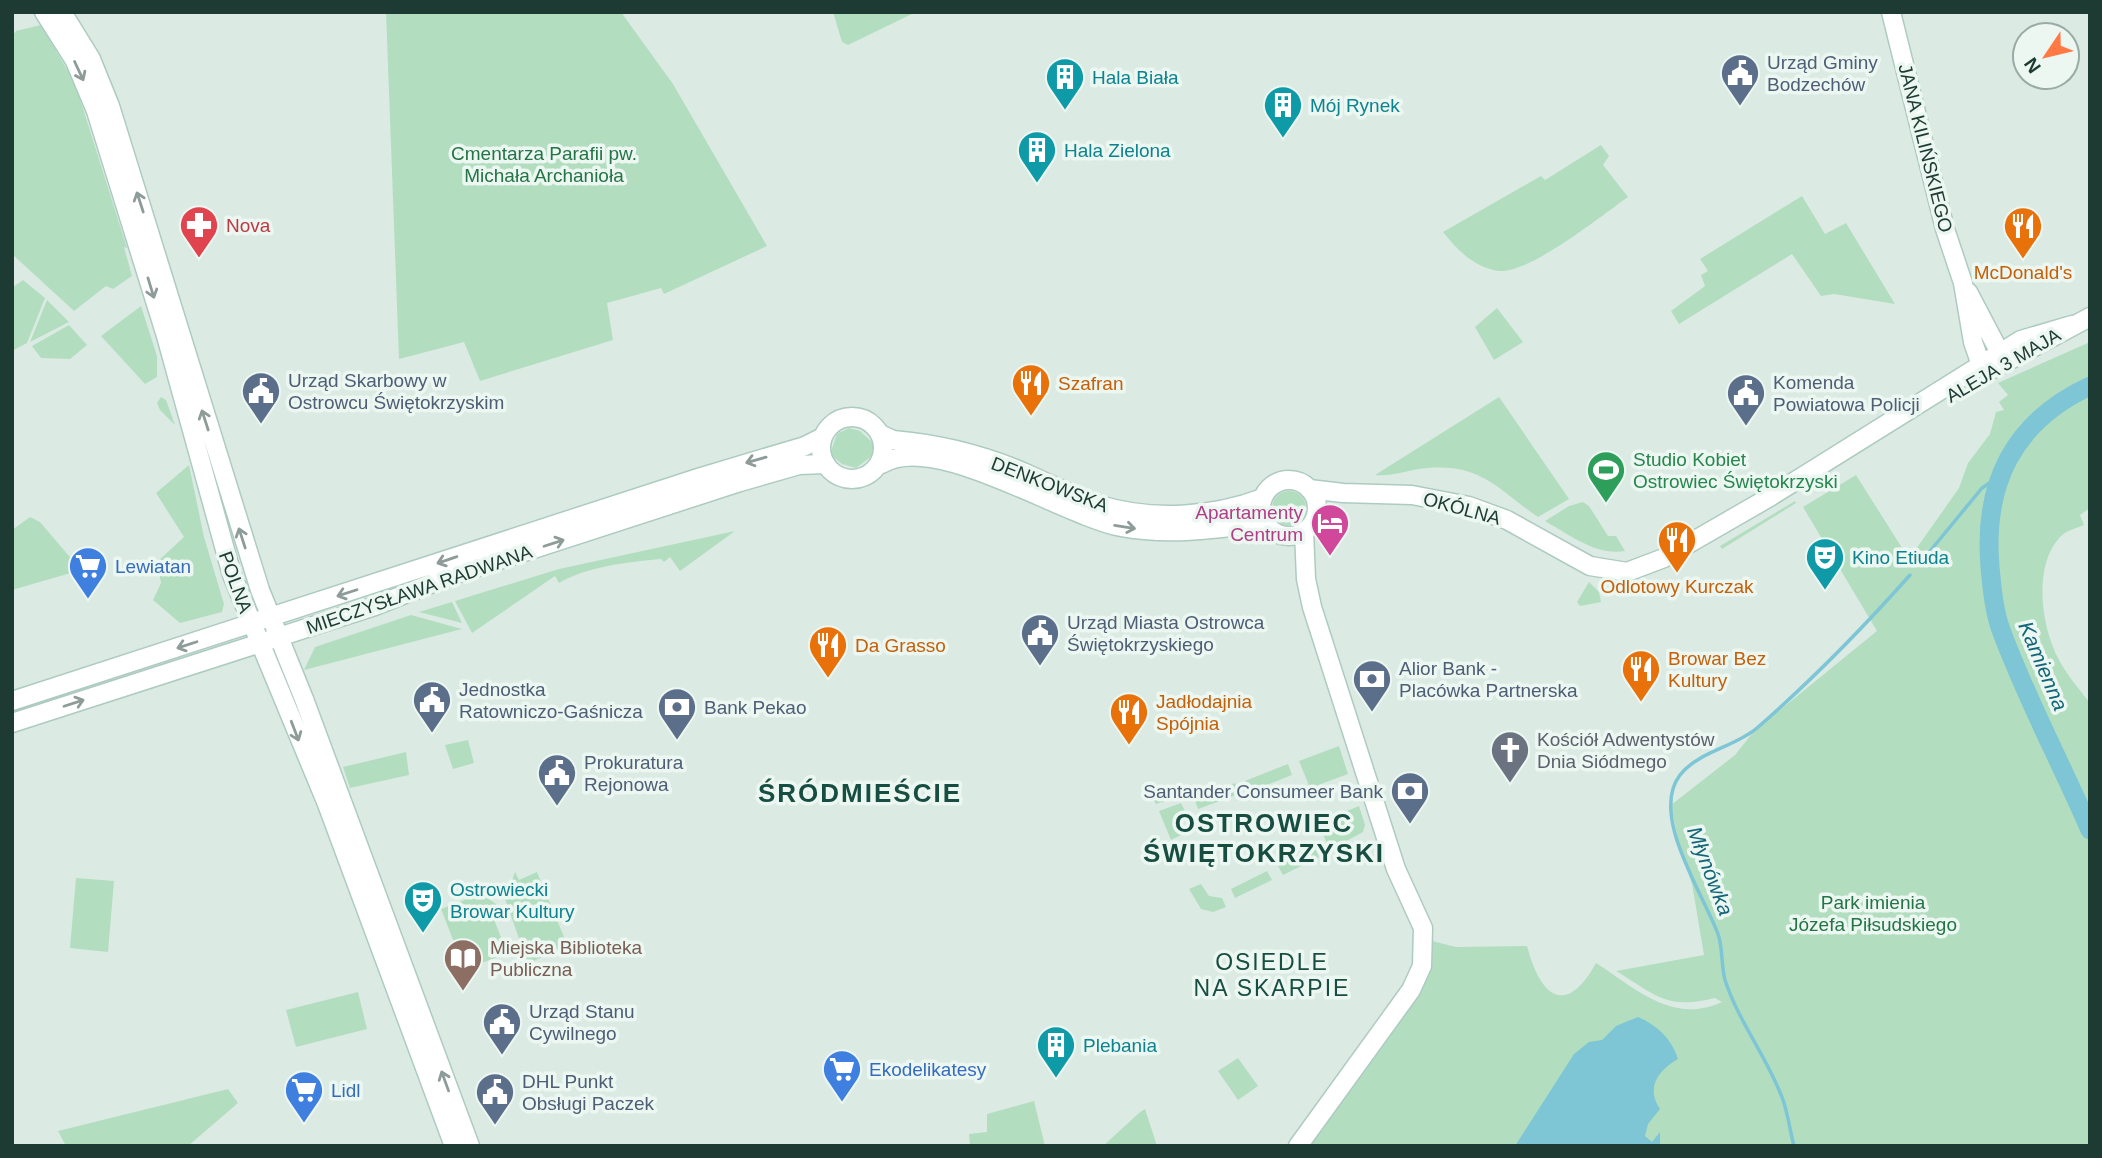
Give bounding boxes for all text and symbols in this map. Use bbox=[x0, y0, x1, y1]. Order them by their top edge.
north arrow bbox=[2011, 21, 2081, 91]
public building icon: Urząd Gminy Bodzechów bbox=[1719, 52, 1761, 107]
place label: Urząd Gminy Bodzechów bbox=[1767, 52, 1878, 95]
text: N bbox=[2020, 54, 2045, 77]
building icon: Hala Biała bbox=[1044, 56, 1086, 111]
one-way arrow bbox=[73, 60, 87, 81]
street label: JANA KILIŃSKIEGO bbox=[1894, 62, 1957, 235]
place label: Hala Biała bbox=[1092, 67, 1179, 88]
building icon: Mój Rynek bbox=[1262, 84, 1304, 139]
place label: Mój Rynek bbox=[1310, 95, 1400, 116]
building icon: Hala Zielona bbox=[1016, 129, 1058, 184]
place label: Hala Zielona bbox=[1064, 140, 1171, 161]
park label: Cmentarza Parafii pw. Michała Archanioła bbox=[451, 143, 637, 186]
one-way arrow bbox=[133, 191, 146, 213]
pharmacy icon: Nova bbox=[178, 204, 220, 259]
restaurant icon: McDonald's bbox=[2002, 205, 2044, 260]
place label: Nova bbox=[226, 215, 271, 236]
place label: McDonald's bbox=[1974, 262, 2072, 283]
one-way arrow bbox=[146, 276, 158, 298]
street label: ALEJA 3 MAJA bbox=[1942, 324, 2065, 407]
restaurant icon: Szafran bbox=[1010, 362, 1052, 417]
public building icon: Urząd Skarbowy w Ostrowcu Świętokrzyskim bbox=[240, 370, 282, 425]
place label: Urząd Skarbowy w Ostrowcu Świętokrzyskim bbox=[288, 370, 504, 413]
public building icon: Komenda Powiatowa Policji bbox=[1725, 372, 1767, 427]
place label: Komenda Powiatowa Policji bbox=[1773, 372, 1920, 415]
place label: Szafran bbox=[1058, 373, 1123, 394]
one-way arrow bbox=[198, 409, 211, 431]
sports icon: Studio Kobiet Ostrowiec Świętokrzyski bbox=[1585, 449, 1627, 504]
place label: Studio Kobiet Ostrowiec Świętokrzyski bbox=[1633, 449, 1838, 492]
street label: DENKOWSKA bbox=[988, 453, 1112, 517]
one-way arrow bbox=[746, 455, 768, 468]
street label: OKÓLNA bbox=[1421, 488, 1503, 529]
place label: Apartamenty Centrum bbox=[1195, 502, 1303, 545]
hotel icon: Apartamenty Centrum bbox=[1309, 502, 1351, 557]
restaurant icon: Odlotowy Kurczak bbox=[1656, 519, 1698, 574]
one-way arrow bbox=[1113, 520, 1136, 533]
one-way arrow bbox=[235, 527, 247, 549]
one-way arrow bbox=[543, 535, 565, 548]
theatre icon: Kino Etiuda bbox=[1804, 536, 1846, 591]
street label: MIECZYSŁAWA RADWANA bbox=[303, 541, 535, 638]
supermarket icon: Lewiatan bbox=[67, 545, 109, 600]
place label: Kino Etiuda bbox=[1852, 547, 1950, 568]
street label: POLNA bbox=[215, 548, 257, 616]
one-way arrow bbox=[436, 555, 458, 567]
place label: Lewiatan bbox=[115, 556, 191, 577]
place label: Odlotowy Kurczak bbox=[1600, 576, 1754, 597]
one-way arrow bbox=[336, 588, 358, 600]
public building icon: Urząd Miasta Ostrowca Świętokrzyskiego bbox=[1019, 612, 1061, 667]
place label: Urząd Miasta Ostrowca Świętokrzyskiego bbox=[1067, 612, 1265, 655]
water label: Kamienna bbox=[2014, 618, 2073, 714]
restaurant icon: Da Grasso bbox=[807, 624, 849, 679]
place label: Da Grasso bbox=[855, 635, 946, 656]
one-way arrow bbox=[176, 639, 198, 652]
restaurant icon: Browar Bez Kultury bbox=[1620, 648, 1662, 703]
place label: Browar Bez Kultury bbox=[1668, 648, 1766, 691]
bank icon: Alior Bank - Placówka Partnerska bbox=[1351, 658, 1393, 713]
place label: Alior Bank - Placówka Partnerska bbox=[1399, 658, 1578, 701]
public building icon: Jednostka Ratowniczo-Gaśnicza bbox=[411, 679, 453, 734]
place label: Jednostka Ratowniczo-Gaśnicza bbox=[459, 679, 643, 722]
bank icon: Bank Pekao bbox=[656, 686, 698, 741]
restaurant icon: Jadłodajnia Spójnia bbox=[1108, 691, 1150, 746]
place label: Jadłodajnia Spójnia bbox=[1156, 691, 1253, 734]
one-way arrow bbox=[62, 696, 84, 709]
place label: Bank Pekao bbox=[704, 697, 806, 718]
one-way arrow bbox=[289, 720, 302, 742]
church icon: Kościół Adwentystów Dnia Siódmego bbox=[1489, 729, 1531, 784]
place label: Kościół Adwentystów Dnia Siódmego bbox=[1537, 729, 1715, 772]
public building icon: Prokuratura Rejonowa bbox=[536, 752, 578, 807]
place label: Prokuratura Rejonowa bbox=[584, 752, 684, 795]
bank icon: Santander Consumeer Bank bbox=[1389, 770, 1431, 825]
district label: ŚRÓDMIEŚCIE bbox=[758, 778, 962, 808]
place label: Santander Consumeer Bank bbox=[1143, 781, 1383, 802]
district label: OSTROWIEC ŚWIĘTOKRZYSKI bbox=[1143, 808, 1385, 868]
water label: Młynówka bbox=[1683, 823, 1738, 919]
theatre icon: Ostrowiecki Browar Kultury bbox=[402, 879, 444, 934]
place label: Ostrowiecki Browar Kultury bbox=[450, 879, 575, 922]
park label: Park imienia Józefa Piłsudskiego bbox=[1789, 892, 1957, 935]
library icon: Miejska Biblioteka Publiczna bbox=[442, 937, 484, 992]
place label: Miejska Biblioteka Publiczna bbox=[490, 937, 642, 980]
district label: OSIEDLE NA SKARPIE bbox=[1194, 949, 1350, 1001]
public building icon: Urząd Stanu Cywilnego bbox=[481, 1001, 523, 1056]
place label: Urząd Stanu Cywilnego bbox=[529, 1001, 635, 1044]
building icon: Plebania bbox=[1035, 1024, 1077, 1079]
place label: Plebania bbox=[1083, 1035, 1157, 1056]
supermarket icon: Ekodelikatesy bbox=[821, 1048, 863, 1103]
place label: Ekodelikatesy bbox=[869, 1059, 987, 1080]
supermarket icon: Lidl bbox=[283, 1069, 325, 1124]
one-way arrow bbox=[438, 1070, 450, 1092]
public building icon: DHL Punkt Obsługi Paczek bbox=[474, 1071, 516, 1126]
place label: DHL Punkt Obsługi Paczek bbox=[522, 1071, 655, 1114]
place label: Lidl bbox=[331, 1080, 361, 1101]

